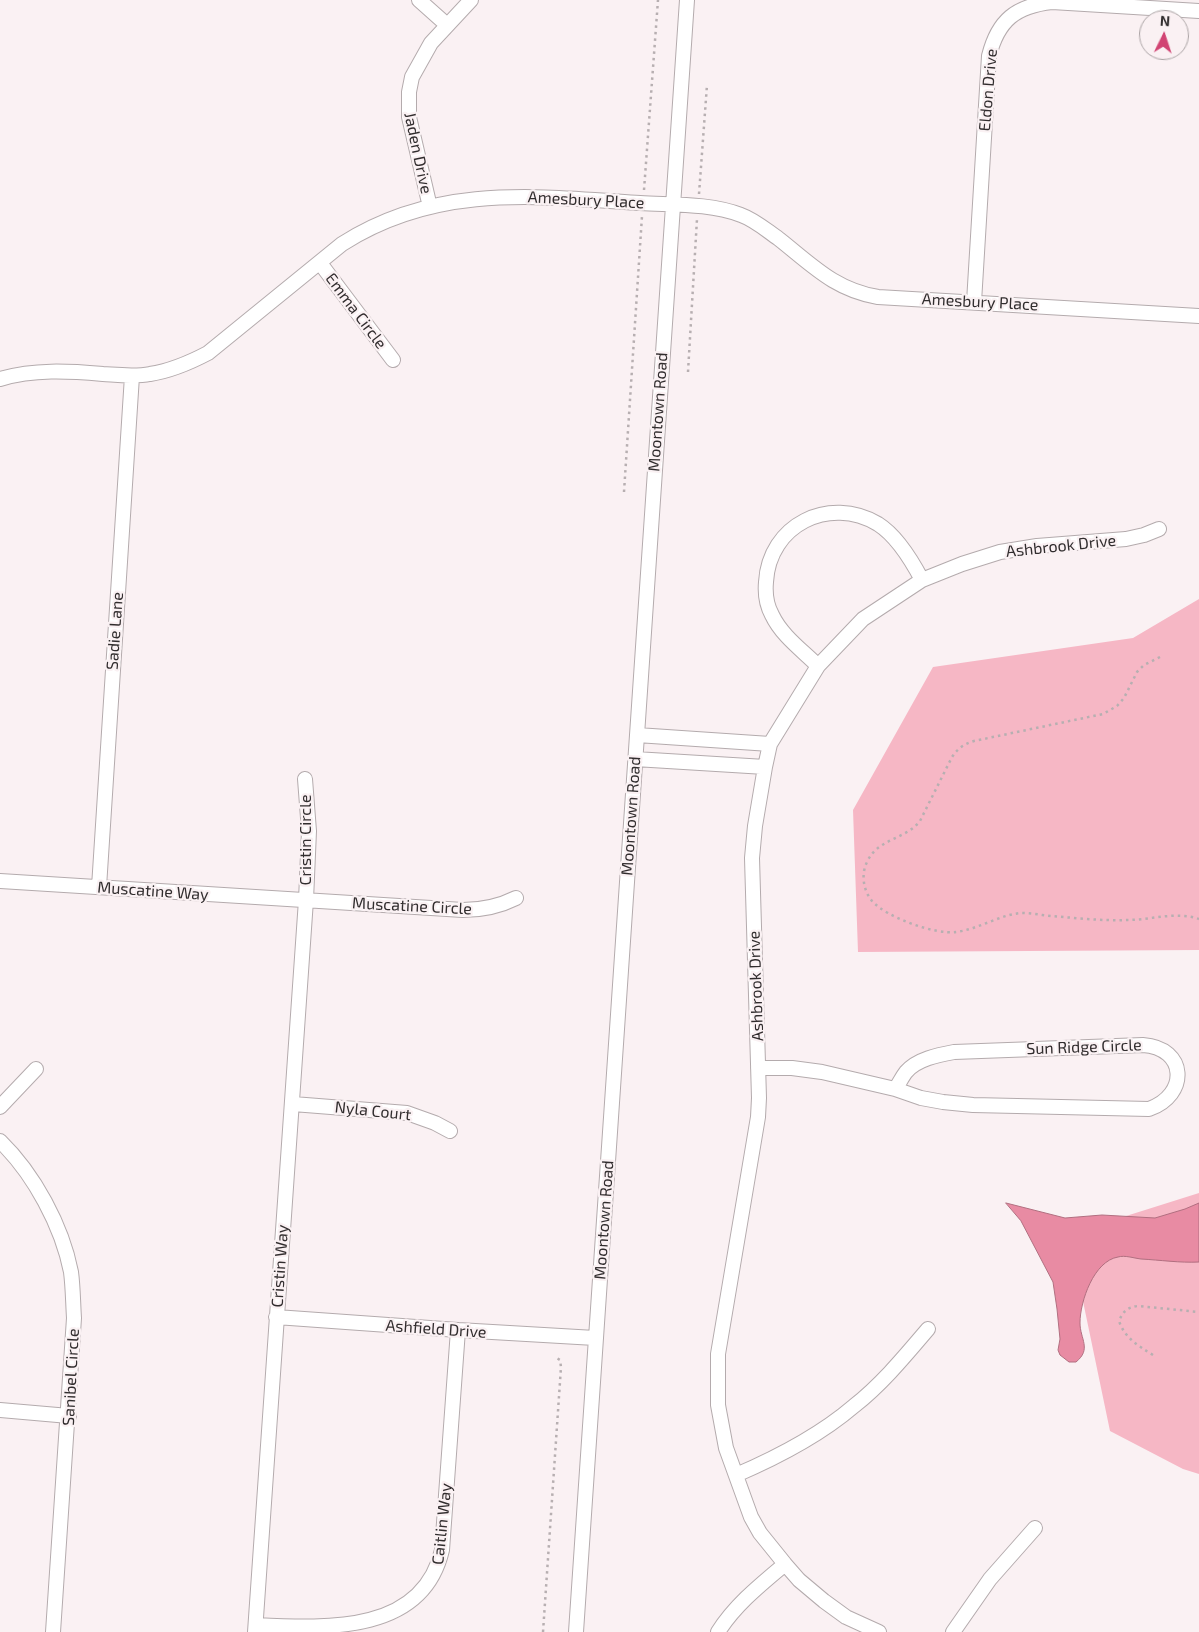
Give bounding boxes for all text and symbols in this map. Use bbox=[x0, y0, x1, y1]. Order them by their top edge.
north arrow bbox=[1139, 10, 1189, 60]
text: N bbox=[1159, 12, 1171, 29]
street label: Eldon Drive bbox=[975, 48, 1001, 132]
street label: Jaden Drive bbox=[400, 110, 436, 196]
street label: Amesbury Place bbox=[527, 187, 645, 213]
street label: Emma Circle bbox=[321, 269, 391, 353]
street label: Amesbury Place bbox=[921, 289, 1039, 315]
street label: Moontown Road bbox=[644, 352, 672, 472]
street label: Ashbrook Drive bbox=[1005, 531, 1117, 561]
street label: Sadie Lane bbox=[103, 591, 127, 671]
street label: Moontown Road bbox=[617, 756, 645, 876]
street label: Cristin Circle bbox=[296, 794, 316, 886]
street label: Muscatine Way bbox=[97, 878, 209, 904]
street label: Muscatine Circle bbox=[352, 893, 472, 919]
street label: Ashbrook Drive bbox=[744, 930, 768, 1042]
street label: Sun Ridge Circle bbox=[1026, 1035, 1142, 1059]
street label: Nyla Court bbox=[334, 1097, 412, 1125]
street label: Moontown Road bbox=[590, 1160, 618, 1280]
street label: Cristin Way bbox=[268, 1224, 292, 1308]
street label: Ashfield Drive bbox=[385, 1316, 487, 1342]
street label: Sanibel Circle bbox=[59, 1328, 83, 1426]
street label: Caitlin Way bbox=[428, 1482, 456, 1566]

